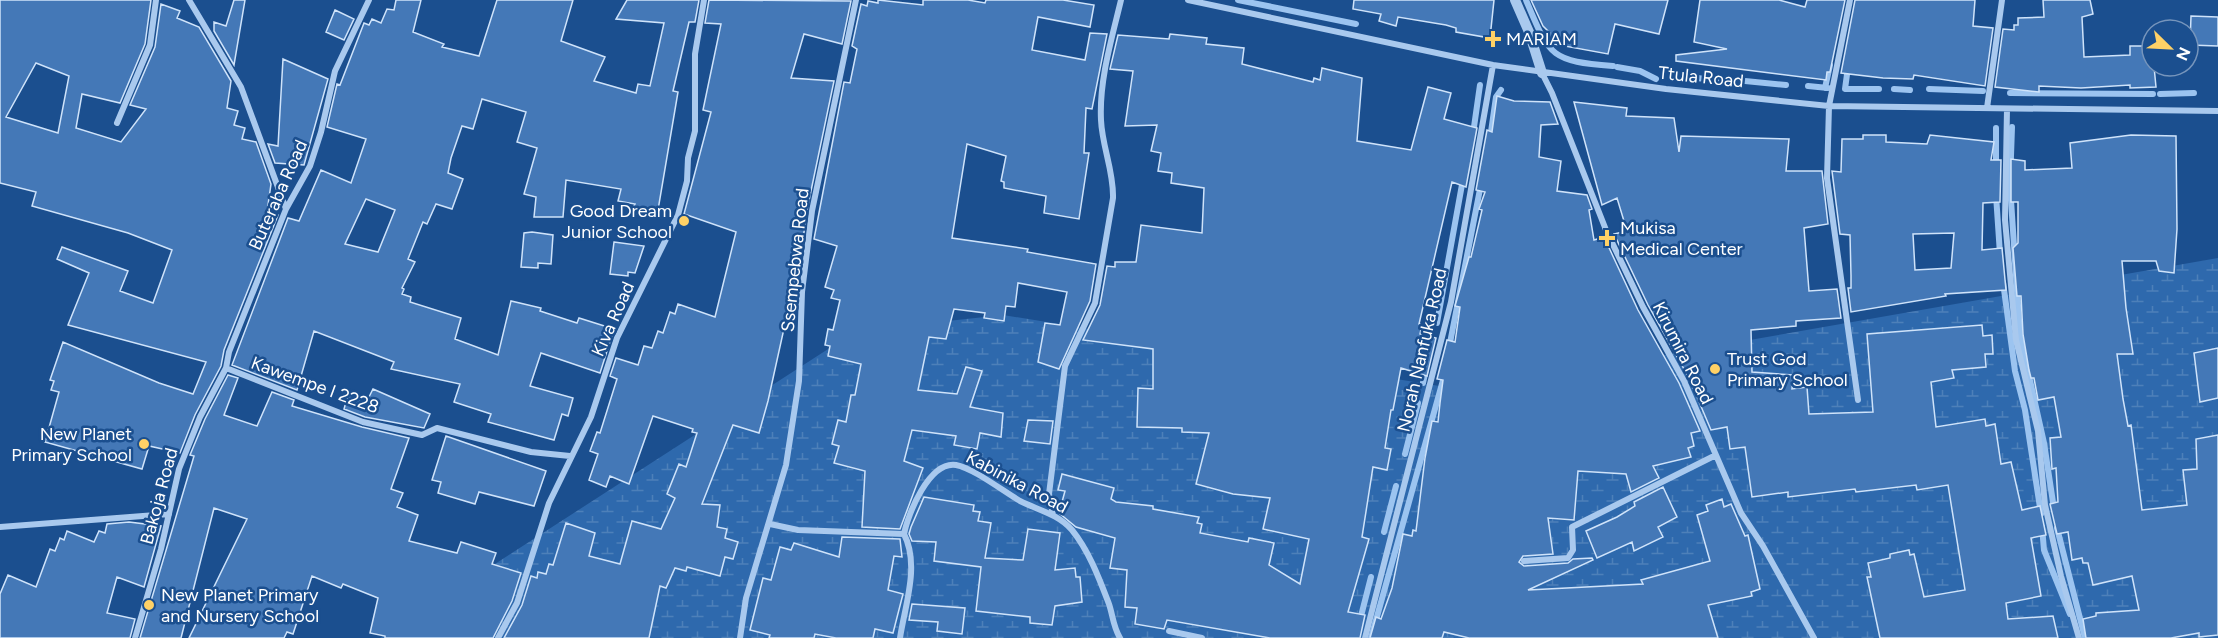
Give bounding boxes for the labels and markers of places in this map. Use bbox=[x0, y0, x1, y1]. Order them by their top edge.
place label: MARIAM bbox=[1506, 28, 1577, 50]
marker: MARIAM bbox=[1484, 30, 1502, 48]
place label: Good Dream Junior School bbox=[562, 200, 672, 243]
marker: Good Dream Junior School bbox=[677, 214, 691, 228]
place label: Mukisa Medical Center bbox=[1620, 217, 1743, 260]
marker: Mukisa Medical Center bbox=[1598, 229, 1616, 247]
place label: Trust God Primary School bbox=[1727, 348, 1848, 391]
marker: Trust God Primary School bbox=[1708, 362, 1722, 376]
place label: New Planet Primary School bbox=[11, 423, 132, 466]
marker: New Planet Primary School bbox=[137, 437, 151, 451]
place label: New Planet Primary and Nursery School bbox=[161, 584, 319, 627]
marker: New Planet Primary and Nursery School bbox=[142, 598, 156, 612]

